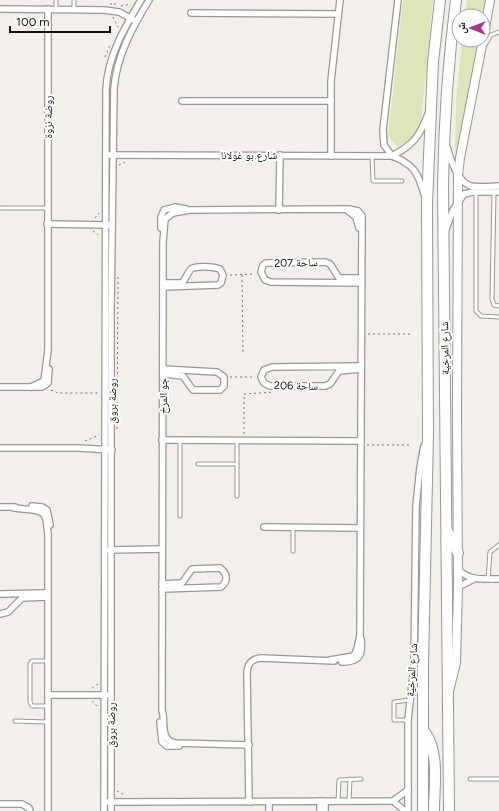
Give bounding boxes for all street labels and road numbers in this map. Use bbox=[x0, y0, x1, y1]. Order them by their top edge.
street label: روضة نزوة bbox=[42, 96, 55, 138]
street label: شارع بو غولانا bbox=[221, 149, 277, 162]
street label: ساحة 207 bbox=[274, 256, 318, 270]
street label: شارع المرخية bbox=[438, 321, 452, 375]
street label: روضة بروق bbox=[106, 378, 119, 424]
street label: جو المرخ bbox=[157, 378, 170, 414]
street label: ساحة 206 bbox=[274, 379, 318, 393]
street label: شارع المرخية bbox=[404, 643, 420, 697]
street label: روضة بروق bbox=[105, 702, 118, 748]

